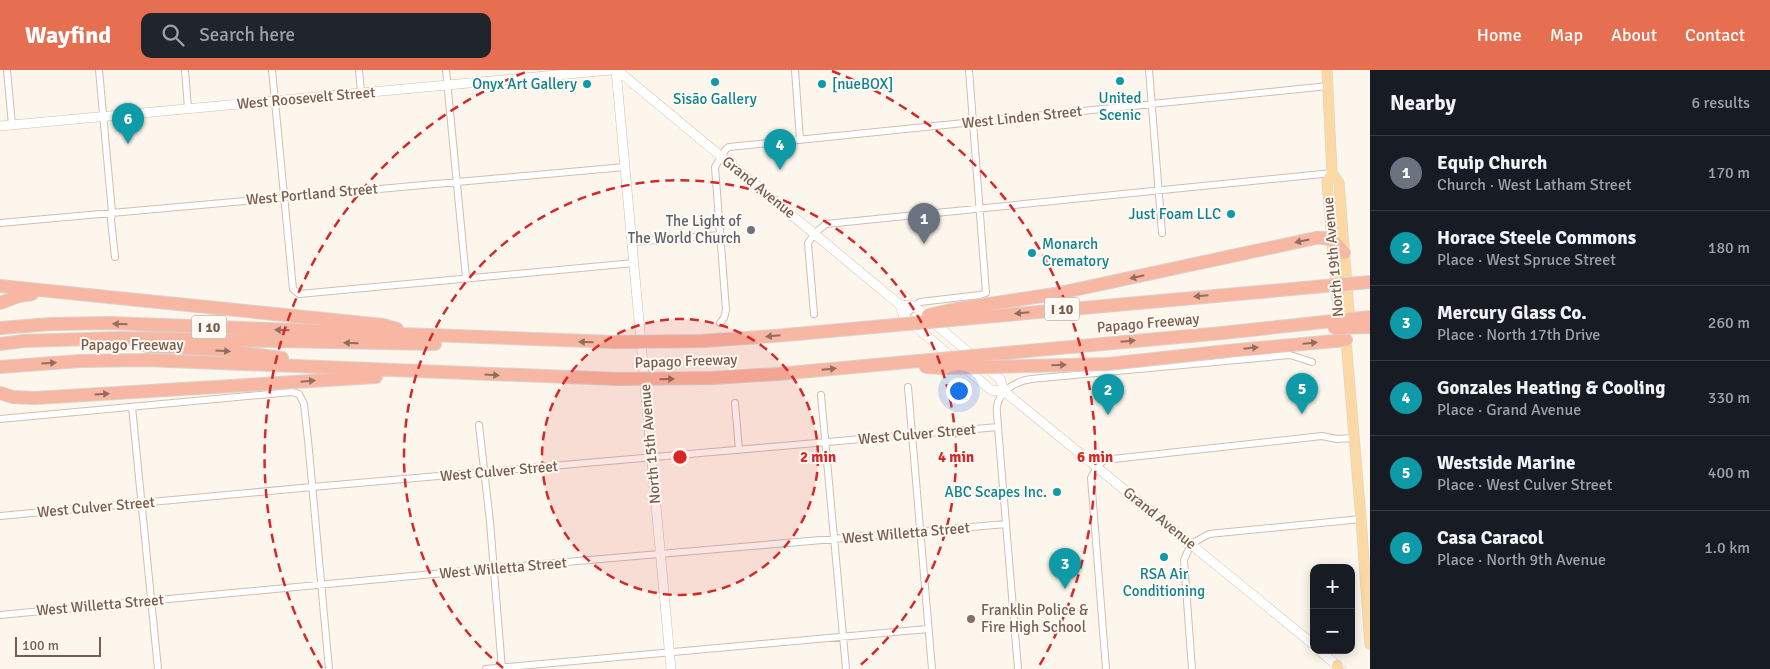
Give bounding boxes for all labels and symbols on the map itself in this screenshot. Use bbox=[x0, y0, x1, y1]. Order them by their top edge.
place label: Onyx Art Gallery bbox=[472, 75, 577, 93]
place label: [nueBOX] bbox=[832, 75, 894, 93]
marker: United Scenic bbox=[1114, 75, 1126, 87]
marker: Sisāo Gallery bbox=[709, 76, 721, 88]
marker: Onyx Art Gallery bbox=[581, 78, 593, 90]
marker: [nueBOX] bbox=[816, 78, 828, 90]
street label: West Roosevelt Street bbox=[236, 83, 376, 113]
place label: United Scenic bbox=[1099, 89, 1141, 124]
place label: Sisāo Gallery bbox=[673, 90, 757, 108]
street label: West Linden Street bbox=[961, 102, 1083, 132]
pin: 6 bbox=[112, 103, 144, 144]
pin: 4 bbox=[764, 129, 796, 170]
street label: Grand Avenue bbox=[719, 152, 799, 222]
street label: West Portland Street bbox=[245, 179, 379, 209]
street label: North 19th Avenue bbox=[1319, 196, 1347, 318]
pin: 1 bbox=[908, 203, 940, 244]
place label: Just Foam LLC bbox=[1129, 205, 1221, 223]
marker: Just Foam LLC bbox=[1225, 208, 1237, 220]
place label: The Light of The World Church bbox=[628, 212, 742, 247]
marker: The Light of The World Church bbox=[745, 224, 757, 236]
place label: Monarch Crematory bbox=[1042, 235, 1109, 270]
one-way arrow bbox=[1295, 237, 1310, 245]
marker: Monarch Crematory bbox=[1026, 247, 1038, 259]
one-way arrow bbox=[1129, 273, 1145, 281]
one-way arrow bbox=[1193, 293, 1209, 301]
road number: I 10 bbox=[1044, 298, 1080, 320]
one-way arrow bbox=[1013, 309, 1029, 317]
street label: Papago Freeway bbox=[1096, 310, 1200, 336]
road number: I 10 bbox=[192, 316, 226, 338]
one-way arrow bbox=[112, 319, 128, 327]
one-way arrow bbox=[274, 325, 290, 333]
one-way arrow bbox=[765, 332, 781, 340]
street label: Papago Freeway bbox=[81, 336, 183, 354]
one-way arrow bbox=[1120, 337, 1136, 345]
one-way arrow bbox=[578, 338, 594, 346]
one-way arrow bbox=[343, 339, 359, 347]
one-way arrow bbox=[1302, 339, 1318, 347]
one-way arrow bbox=[1243, 344, 1259, 352]
one-way arrow bbox=[216, 347, 232, 355]
street label: Papago Freeway bbox=[634, 350, 738, 372]
one-way arrow bbox=[41, 358, 57, 366]
one-way arrow bbox=[1051, 361, 1067, 369]
one-way arrow bbox=[821, 365, 837, 373]
one-way arrow bbox=[484, 371, 500, 379]
pin: 5 bbox=[1286, 373, 1318, 414]
pin: 2 bbox=[1092, 374, 1124, 415]
one-way arrow bbox=[659, 375, 675, 383]
one-way arrow bbox=[300, 377, 316, 385]
your location bbox=[946, 378, 972, 404]
street label: North 15th Avenue bbox=[636, 383, 664, 505]
one-way arrow bbox=[94, 389, 110, 397]
street label: West Culver Street bbox=[857, 420, 977, 448]
centre of rings bbox=[671, 448, 689, 466]
text: 2 min bbox=[800, 448, 836, 466]
text: 4 min bbox=[938, 448, 974, 466]
text: 6 min bbox=[1077, 448, 1113, 466]
street label: West Culver Street bbox=[439, 457, 559, 485]
place label: ABC Scapes Inc. bbox=[945, 483, 1047, 501]
street label: Grand Avenue bbox=[1120, 483, 1200, 553]
marker: ABC Scapes Inc. bbox=[1051, 486, 1063, 498]
street label: West Culver Street bbox=[36, 493, 156, 521]
street label: West Willetta Street bbox=[841, 518, 971, 548]
pin: 3 bbox=[1049, 548, 1081, 589]
marker: RSA Air Conditioning bbox=[1158, 551, 1170, 563]
street label: West Willetta Street bbox=[438, 553, 568, 583]
place label: RSA Air Conditioning bbox=[1123, 565, 1205, 600]
street label: West Willetta Street bbox=[35, 590, 165, 620]
place label: Franklin Police & Fire High School bbox=[981, 601, 1089, 636]
marker: Franklin Police & Fire High School bbox=[965, 613, 977, 625]
scale bar bbox=[15, 634, 101, 657]

